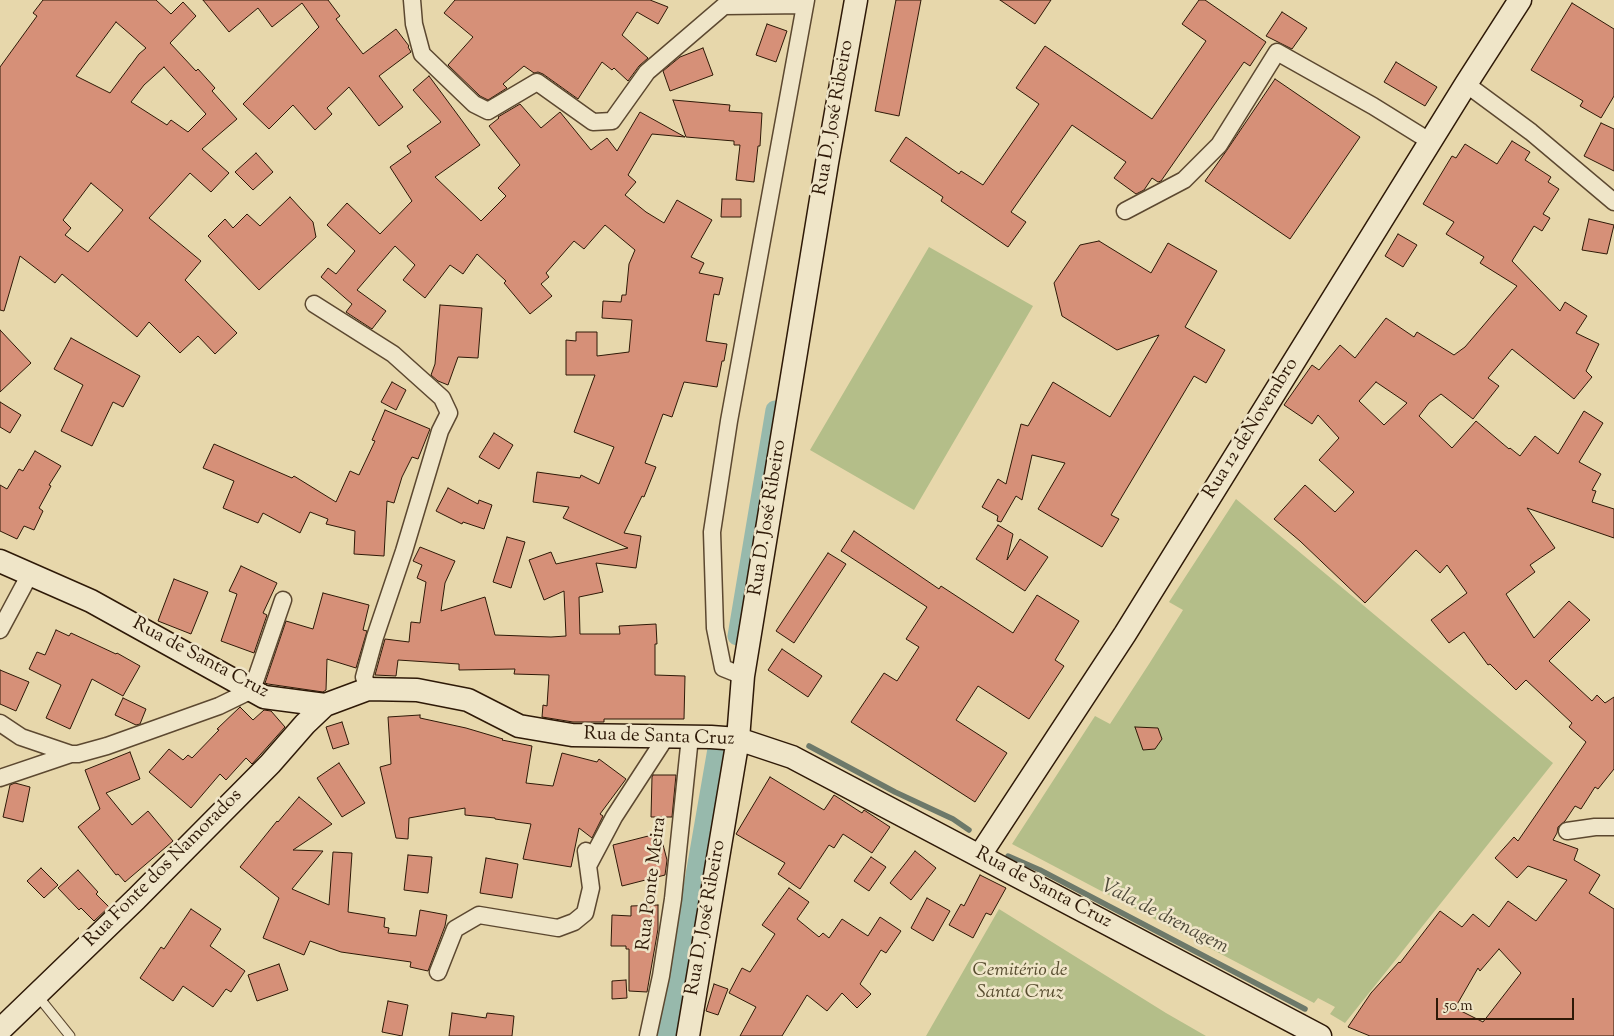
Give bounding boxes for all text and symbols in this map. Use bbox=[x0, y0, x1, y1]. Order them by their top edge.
street label: Rua D. José Ribeiro bbox=[810, 39, 860, 197]
street label: Rua 12 deNovembro bbox=[1199, 354, 1305, 504]
street label: Rua D. José Ribeiro bbox=[745, 438, 793, 598]
street label: Rua de Santa Cruz bbox=[128, 613, 272, 705]
street label: Rua de Santa Cruz bbox=[583, 724, 735, 752]
street label: Rua Fonte dos Namorados bbox=[80, 785, 248, 953]
street label: Rua Ponte Meira bbox=[633, 816, 673, 952]
street label: Rua D. José Ribeiro bbox=[682, 839, 732, 997]
street label: Rua de Santa Cruz bbox=[971, 843, 1115, 935]
water label: Vala de drenagem bbox=[1096, 875, 1232, 961]
park label: Cemitério de Santa Cruz bbox=[972, 961, 1068, 1005]
scale bar bbox=[1439, 988, 1576, 1020]
text: 50 m bbox=[1444, 996, 1473, 1017]

